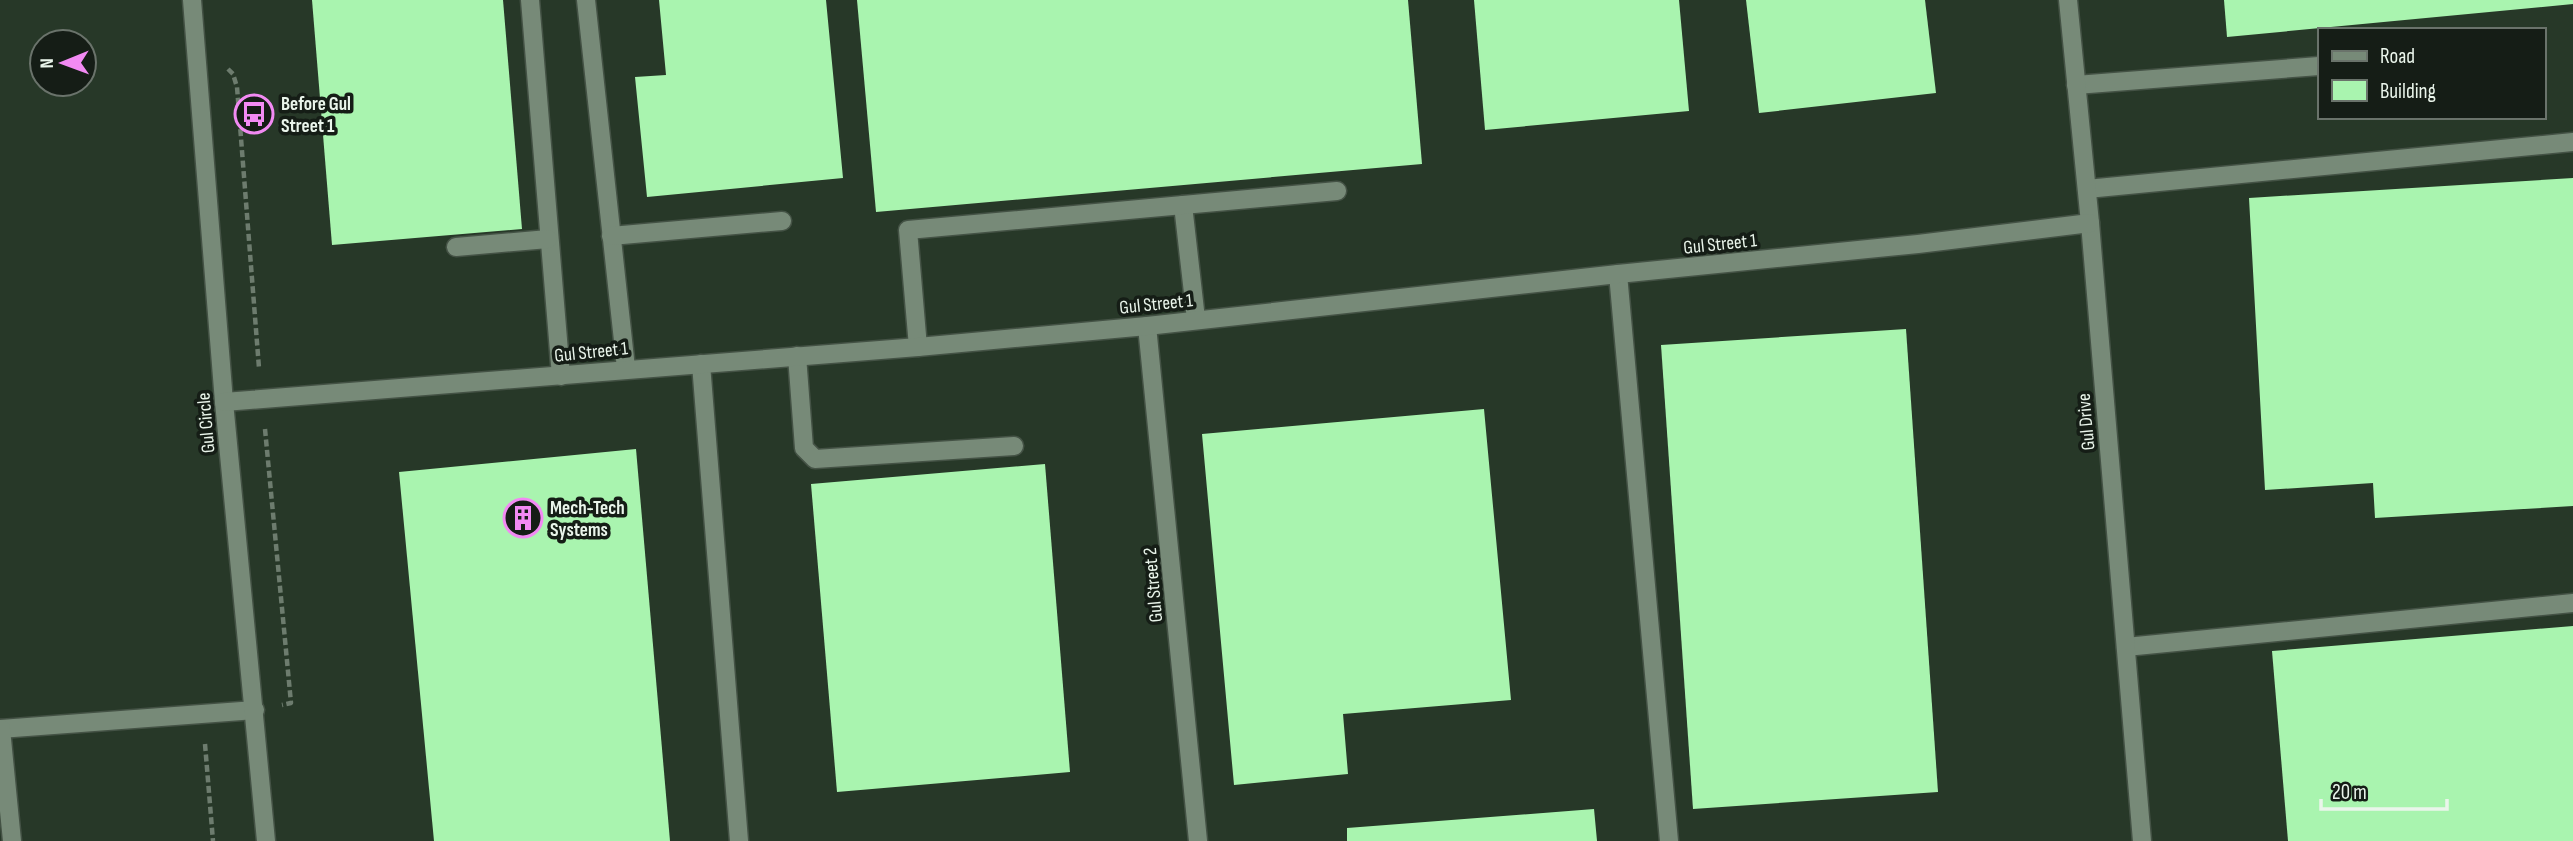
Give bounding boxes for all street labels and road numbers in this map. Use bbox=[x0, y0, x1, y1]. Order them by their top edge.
street label: Gul Street 1 bbox=[1682, 229, 1758, 260]
street label: Gul Street 1 bbox=[1118, 289, 1194, 320]
street label: Gul Street 1 bbox=[553, 337, 629, 368]
street label: Gul Circle bbox=[192, 392, 221, 454]
street label: Gul Drive bbox=[2073, 392, 2100, 451]
street label: Gul Street 2 bbox=[1139, 547, 1168, 623]

